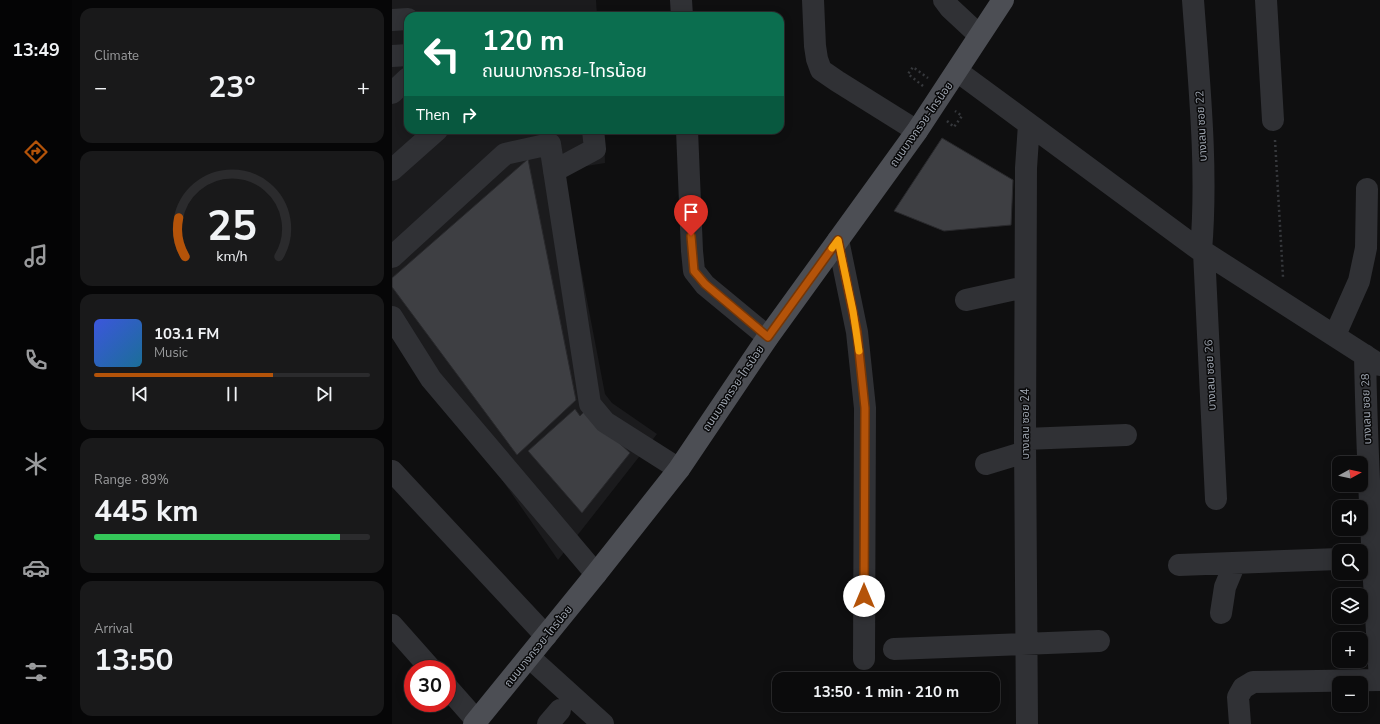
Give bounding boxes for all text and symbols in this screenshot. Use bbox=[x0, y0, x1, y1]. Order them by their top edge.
text: 120 m bbox=[482, 22, 565, 60]
icon: left bbox=[416, 28, 468, 80]
text: 13:49 bbox=[12, 38, 60, 62]
text: Climate bbox=[94, 47, 139, 65]
text: ถนนบางกรวย-ไทรน้อย bbox=[482, 59, 647, 83]
text: 23° bbox=[208, 67, 256, 108]
text: − bbox=[94, 73, 107, 103]
text: + bbox=[357, 73, 370, 103]
street label: ถนนบางกรวย-ไทรน้อย bbox=[886, 79, 956, 170]
street label: บางเลน ซอย 22 bbox=[1192, 90, 1211, 162]
icon: right bbox=[458, 104, 480, 126]
text: Then bbox=[416, 105, 450, 125]
icon: directions bbox=[22, 138, 50, 166]
pin bbox=[674, 195, 708, 236]
text: 25 bbox=[207, 198, 257, 255]
icon: arrive bbox=[680, 201, 702, 223]
icon: music bbox=[22, 242, 50, 270]
text: km/h bbox=[216, 246, 248, 265]
text: 103.1 FM bbox=[154, 324, 219, 344]
street label: บางเลน ซอย 26 bbox=[1201, 339, 1220, 411]
street label: ถนนบางกรวย-ไทรน้อย bbox=[699, 342, 768, 434]
text: Music bbox=[154, 344, 188, 362]
icon: phone bbox=[22, 346, 50, 374]
street label: บางเลน ซอย 28 bbox=[1358, 373, 1375, 445]
icon: previous bbox=[129, 383, 151, 405]
icon: pause bbox=[221, 383, 243, 405]
icon: next bbox=[313, 383, 335, 405]
street label: บางเลน ซอย 24 bbox=[1018, 388, 1033, 460]
icon: climate bbox=[22, 450, 50, 478]
north arrow bbox=[1332, 456, 1368, 492]
map controls bbox=[1332, 456, 1368, 712]
text: Range · 89% bbox=[94, 471, 169, 489]
text: 445 km bbox=[94, 491, 199, 532]
button: sound bbox=[1332, 500, 1368, 536]
button: search bbox=[1332, 544, 1368, 580]
icon: car bbox=[22, 554, 50, 582]
position arrow bbox=[843, 575, 885, 617]
button: layers bbox=[1332, 588, 1368, 624]
street label: ถนนบางกรวย-ไทรน้อย bbox=[501, 602, 576, 690]
text: Arrival bbox=[94, 620, 133, 638]
button: + bbox=[1332, 632, 1368, 668]
text: 13:50 bbox=[94, 640, 173, 681]
icon: filters bbox=[22, 658, 50, 686]
speed limit sign: 30 bbox=[404, 660, 456, 712]
button: − bbox=[1332, 676, 1368, 712]
text: 13:50 · 1 min · 210 m bbox=[813, 682, 959, 702]

